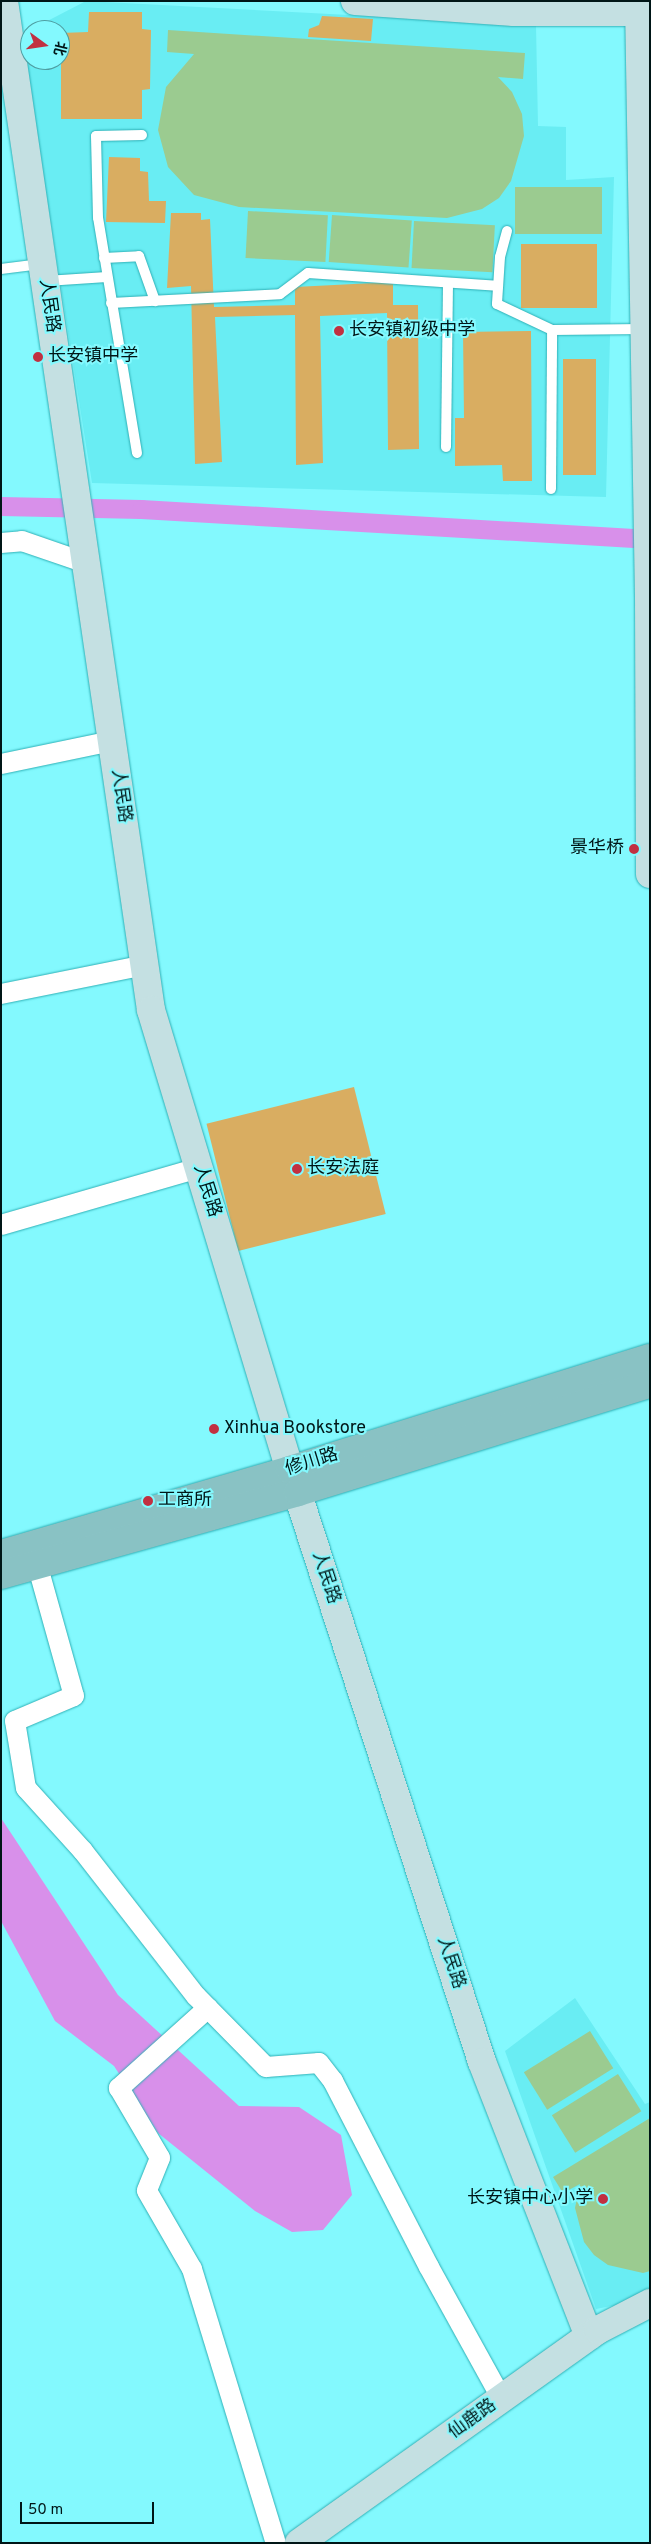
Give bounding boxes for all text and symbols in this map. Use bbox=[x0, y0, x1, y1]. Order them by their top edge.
north arrow bbox=[20, 20, 70, 70]
text: 北 bbox=[49, 40, 69, 57]
street label: 人民路 bbox=[34, 278, 62, 334]
place label: 长安镇初级中学 bbox=[349, 320, 475, 342]
marker: 长安镇初级中学 bbox=[333, 325, 345, 337]
place label: 长安镇中学 bbox=[48, 346, 138, 368]
marker: 长安镇中学 bbox=[32, 351, 44, 363]
street label: 人民路 bbox=[106, 768, 134, 824]
place label: 景华桥 bbox=[570, 838, 624, 860]
marker: 景华桥 bbox=[628, 843, 640, 855]
place label: 长安法庭 bbox=[307, 1158, 379, 1180]
street label: 人民路 bbox=[188, 1162, 224, 1220]
marker: 长安法庭 bbox=[291, 1163, 303, 1175]
place label: Xinhua Bookstore bbox=[224, 1418, 366, 1440]
marker: Xinhua Bookstore bbox=[208, 1423, 220, 1435]
street label: 修川路 bbox=[283, 1445, 341, 1481]
place label: 工商所 bbox=[158, 1490, 212, 1512]
marker: 工商所 bbox=[142, 1495, 154, 1507]
street label: 人民路 bbox=[306, 1549, 344, 1607]
street label: 人民路 bbox=[431, 1934, 469, 1992]
place label: 长安镇中心小学 bbox=[467, 2188, 593, 2210]
marker: 长安镇中心小学 bbox=[597, 2193, 609, 2205]
street label: 仙鹿路 bbox=[445, 2395, 501, 2445]
scale bar bbox=[22, 2492, 156, 2524]
text: 50 m bbox=[28, 2501, 63, 2520]

